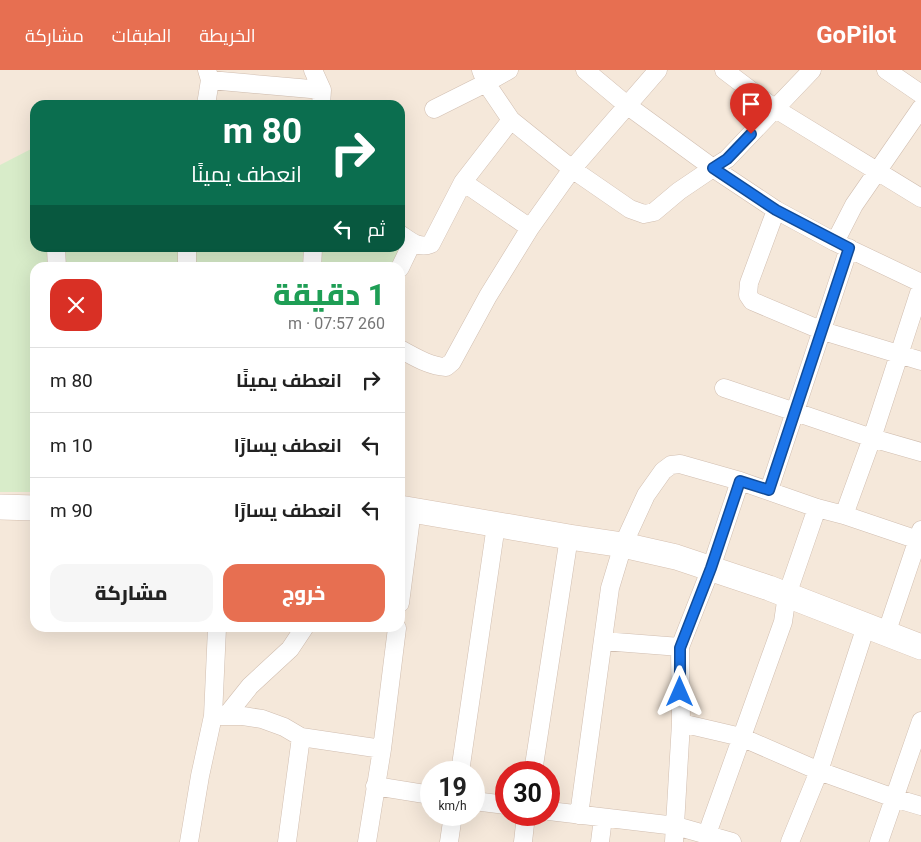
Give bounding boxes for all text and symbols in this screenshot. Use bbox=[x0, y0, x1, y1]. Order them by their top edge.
text: GoPilot bbox=[816, 21, 896, 49]
text: مشاركة bbox=[25, 25, 84, 46]
text: الطبقات bbox=[112, 25, 171, 46]
text: الخريطة bbox=[199, 25, 256, 46]
pin bbox=[730, 83, 772, 134]
icon: arrive bbox=[737, 90, 765, 118]
text: 80 m bbox=[223, 111, 302, 152]
icon: right bbox=[320, 120, 385, 185]
text: انعطف يمينًا bbox=[191, 162, 302, 187]
icon: left bbox=[329, 215, 357, 243]
text: ثم bbox=[367, 218, 385, 241]
text: 1 دقيقة bbox=[273, 277, 385, 312]
button: close bbox=[50, 279, 102, 331]
text: 260 m · 07:57 bbox=[288, 314, 385, 333]
icon: right bbox=[357, 366, 385, 394]
text: 80 m bbox=[50, 369, 93, 392]
text: انعطف يمينًا bbox=[236, 369, 342, 392]
icon: left bbox=[357, 431, 385, 459]
text: 10 m bbox=[50, 434, 93, 457]
text: انعطف يسارًا bbox=[234, 434, 342, 457]
icon: left bbox=[357, 496, 385, 524]
text: 90 m bbox=[50, 499, 93, 522]
text: انعطف يسارًا bbox=[234, 499, 342, 522]
button: مشاركة bbox=[50, 564, 213, 622]
button: خروج bbox=[223, 564, 385, 622]
position arrow bbox=[653, 665, 705, 717]
speed limit sign: 30 bbox=[495, 761, 560, 826]
text: 19 bbox=[438, 773, 467, 802]
text: km/h bbox=[438, 799, 467, 813]

